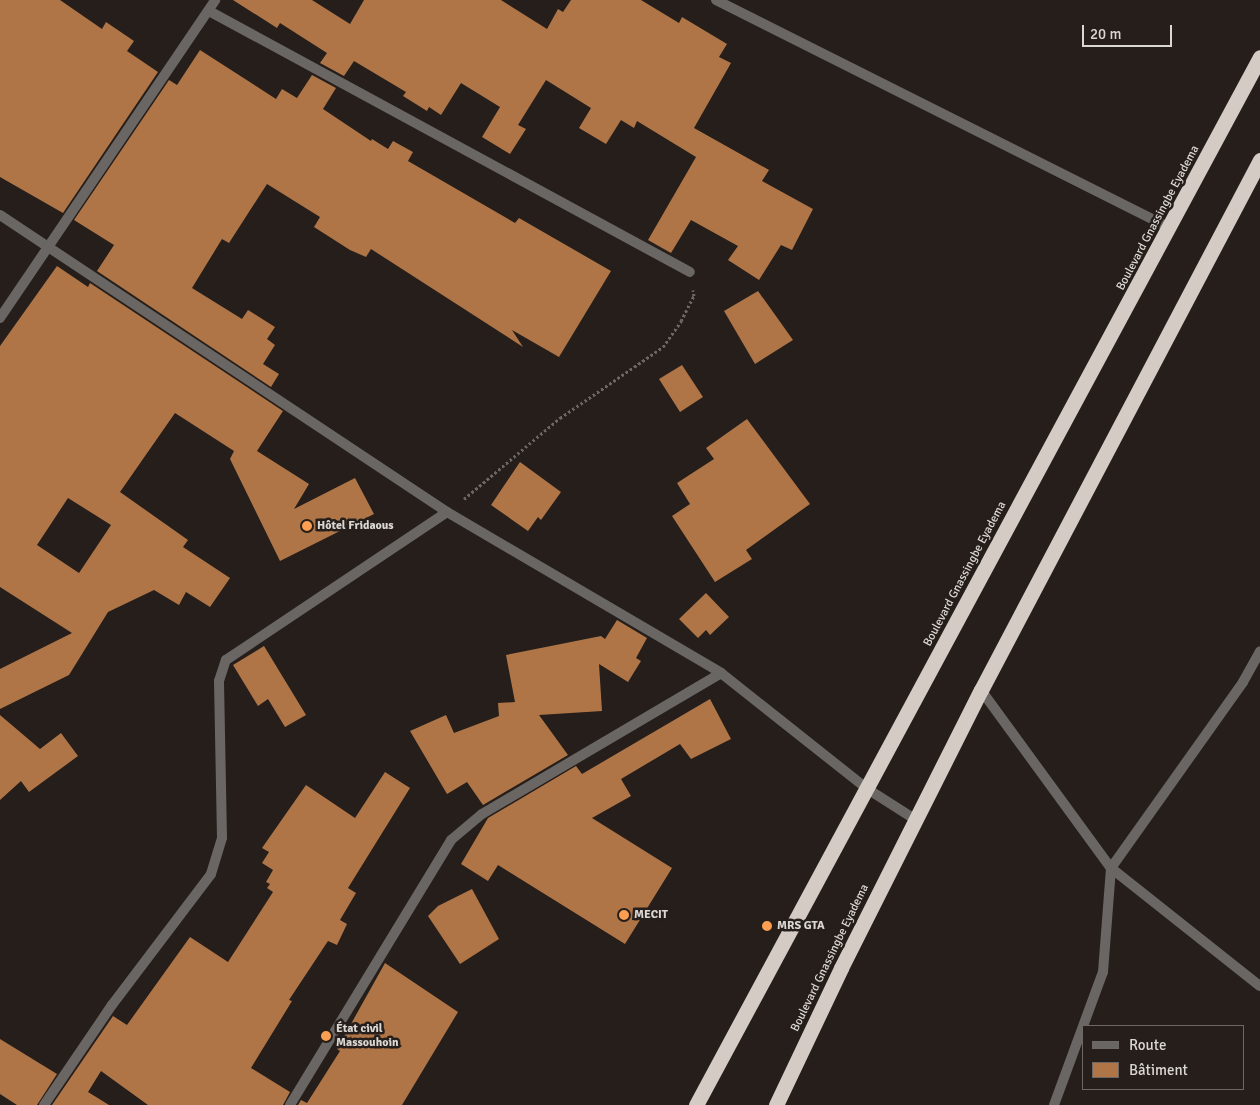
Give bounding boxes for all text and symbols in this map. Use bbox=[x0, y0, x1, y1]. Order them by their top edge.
scale bar bbox=[1085, 15, 1175, 47]
text: 20 m bbox=[1090, 25, 1121, 43]
street label: Boulevard Gnassingbe Eyadema bbox=[1114, 143, 1202, 293]
street label: Boulevard Gnassingbe Eyadema bbox=[921, 499, 1009, 649]
place label: Hôtel Fridaous bbox=[317, 519, 394, 533]
marker: Hôtel Fridaous bbox=[301, 520, 313, 532]
street label: Boulevard Gnassingbe Eyadema bbox=[788, 882, 872, 1034]
place label: MECIT bbox=[634, 908, 668, 922]
marker: MECIT bbox=[618, 909, 630, 921]
place label: MRS GTA bbox=[777, 919, 825, 933]
marker: MRS GTA bbox=[761, 920, 773, 932]
place label: État civil Massouhoin bbox=[336, 1022, 399, 1050]
legend bbox=[1082, 1025, 1245, 1090]
marker: État civil Massouhoin bbox=[320, 1030, 332, 1042]
text: Route bbox=[1129, 1036, 1166, 1054]
text: Bâtiment bbox=[1129, 1061, 1188, 1079]

